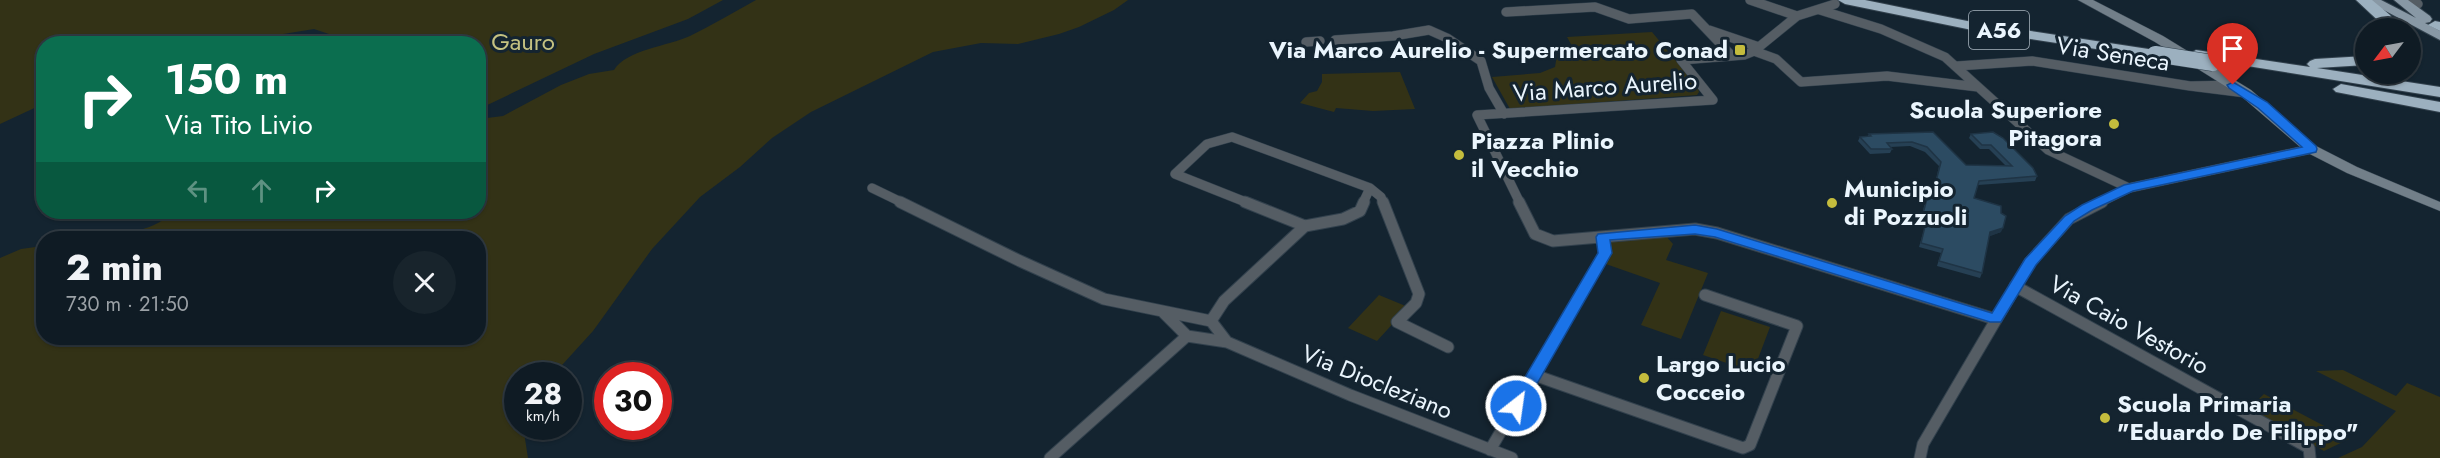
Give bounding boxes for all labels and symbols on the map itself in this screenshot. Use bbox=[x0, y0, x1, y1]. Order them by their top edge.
road number: A56 bbox=[1969, 11, 2029, 49]
north arrow bbox=[2355, 18, 2421, 84]
pin bbox=[2207, 23, 2258, 85]
park label: Gauro bbox=[491, 24, 555, 59]
street label: Via Seneca bbox=[2054, 27, 2172, 80]
place label: Via Marco Aurelio - Supermercato Conad bbox=[1268, 32, 1728, 67]
marker: Via Marco Aurelio - Supermercato Conad bbox=[1733, 43, 1747, 57]
street label: Via Marco Aurelio bbox=[1512, 63, 1698, 110]
place label: Scuola Superiore Pitagora bbox=[1909, 92, 2102, 155]
marker: Scuola Superiore Pitagora bbox=[2107, 117, 2121, 131]
place label: Piazza Plinio il Vecchio bbox=[1471, 123, 1614, 186]
marker: Piazza Plinio il Vecchio bbox=[1452, 148, 1466, 162]
place label: Municipio di Pozzuoli bbox=[1844, 171, 1967, 234]
marker: Municipio di Pozzuoli bbox=[1825, 196, 1839, 210]
street label: Via Caio Vestorio bbox=[2043, 266, 2215, 383]
street label: Via Diocleziano bbox=[1296, 335, 1458, 428]
place label: Largo Lucio Cocceio bbox=[1656, 346, 1786, 409]
speed limit sign: 30 bbox=[594, 362, 672, 440]
marker: Largo Lucio Cocceio bbox=[1637, 371, 1651, 385]
position arrow bbox=[1484, 374, 1548, 438]
place label: Scuola Primaria "Eduardo De Filippo" bbox=[2117, 386, 2359, 449]
marker: Scuola Primaria "Eduardo De Filippo" bbox=[2098, 411, 2112, 425]

